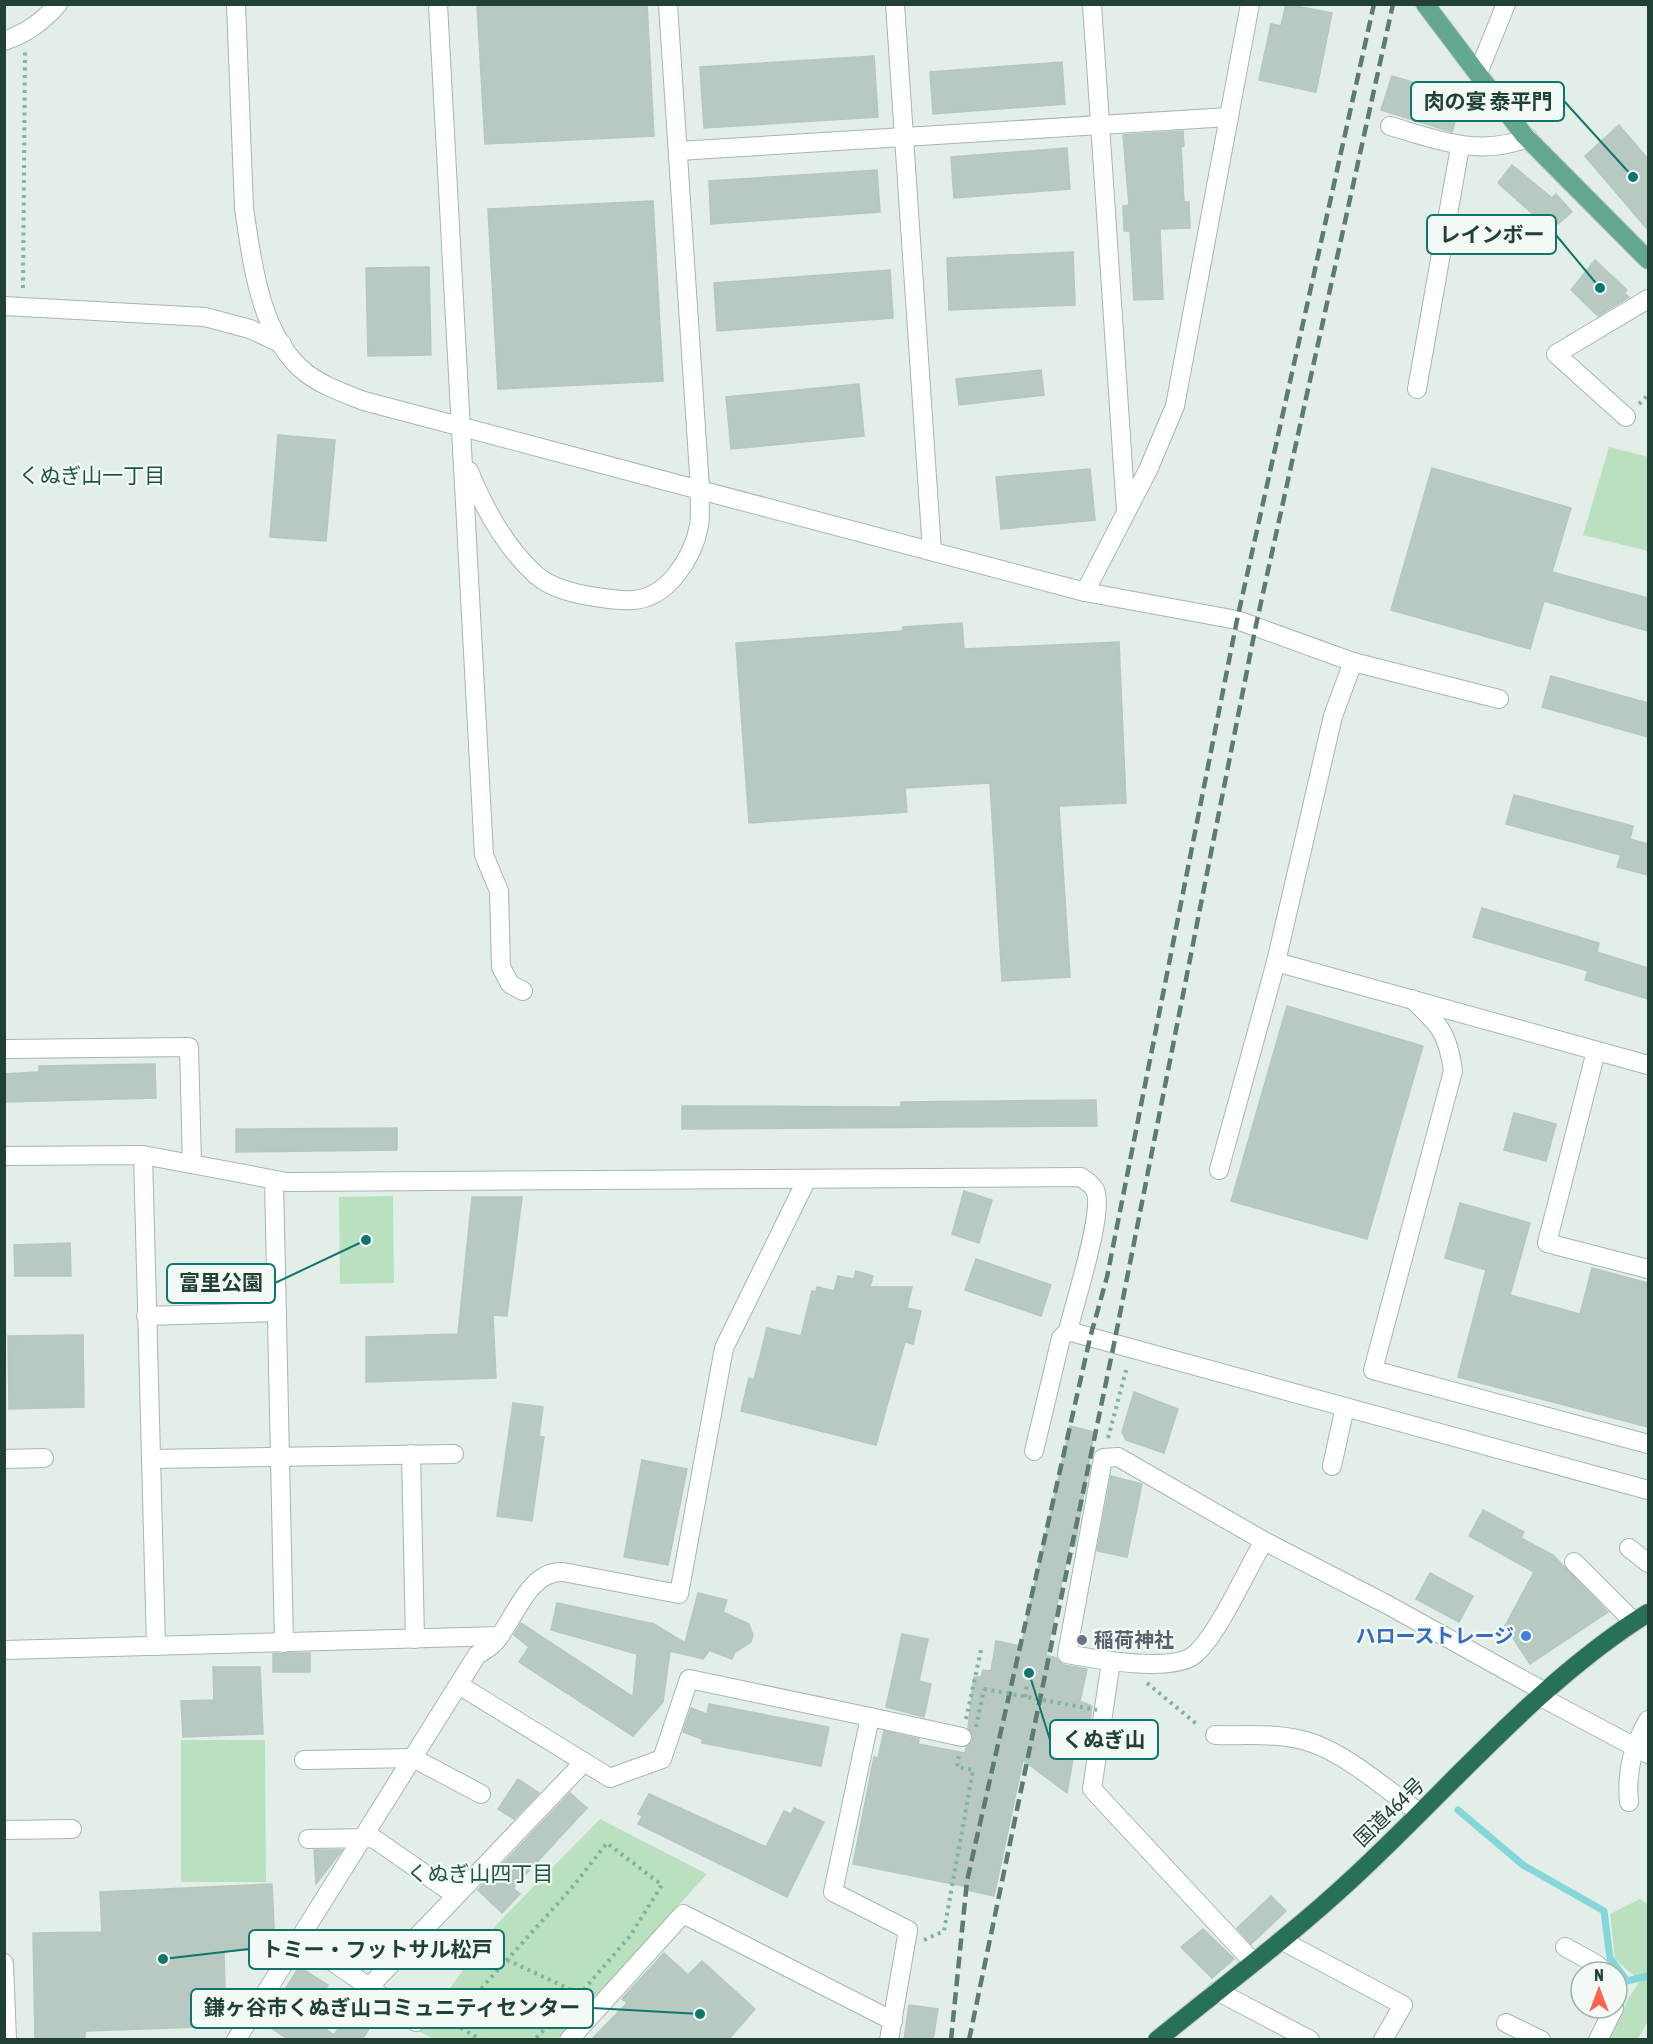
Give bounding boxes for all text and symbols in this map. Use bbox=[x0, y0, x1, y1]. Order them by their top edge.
callout: 肉の宴 泰平門 bbox=[1411, 82, 1564, 121]
text: 肉の宴 泰平門 bbox=[1424, 89, 1552, 113]
callout: レインボー bbox=[1427, 215, 1556, 254]
text: レインボー bbox=[1440, 222, 1545, 246]
district label: くぬぎ山一丁目 bbox=[19, 463, 165, 487]
callout: 富里公園 bbox=[167, 1264, 275, 1303]
text: 富里公園 bbox=[179, 1270, 263, 1294]
place label: ハローストレージ bbox=[1355, 1624, 1514, 1647]
place label: 稲荷神社 bbox=[1094, 1628, 1174, 1651]
marker: ハローストレージ bbox=[1519, 1629, 1533, 1643]
marker: 稲荷神社 bbox=[1075, 1633, 1089, 1647]
callout: くぬぎ山 bbox=[1050, 1720, 1158, 1759]
text: くぬぎ山 bbox=[1062, 1727, 1146, 1751]
street label: 国道464号 bbox=[1349, 1773, 1428, 1851]
district label: くぬぎ山四丁目 bbox=[407, 1861, 553, 1885]
callout: トミー・フットサル松戸 bbox=[249, 1930, 504, 1969]
text: トミー・フットサル松戸 bbox=[262, 1937, 493, 1961]
north arrow bbox=[1569, 1960, 1629, 2020]
text: N bbox=[1594, 1966, 1604, 1984]
callout: 鎌ヶ谷市くぬぎ山コミュニティセンター bbox=[191, 1989, 593, 2028]
text: 鎌ヶ谷市くぬぎ山コミュニティセンター bbox=[204, 1995, 580, 2019]

